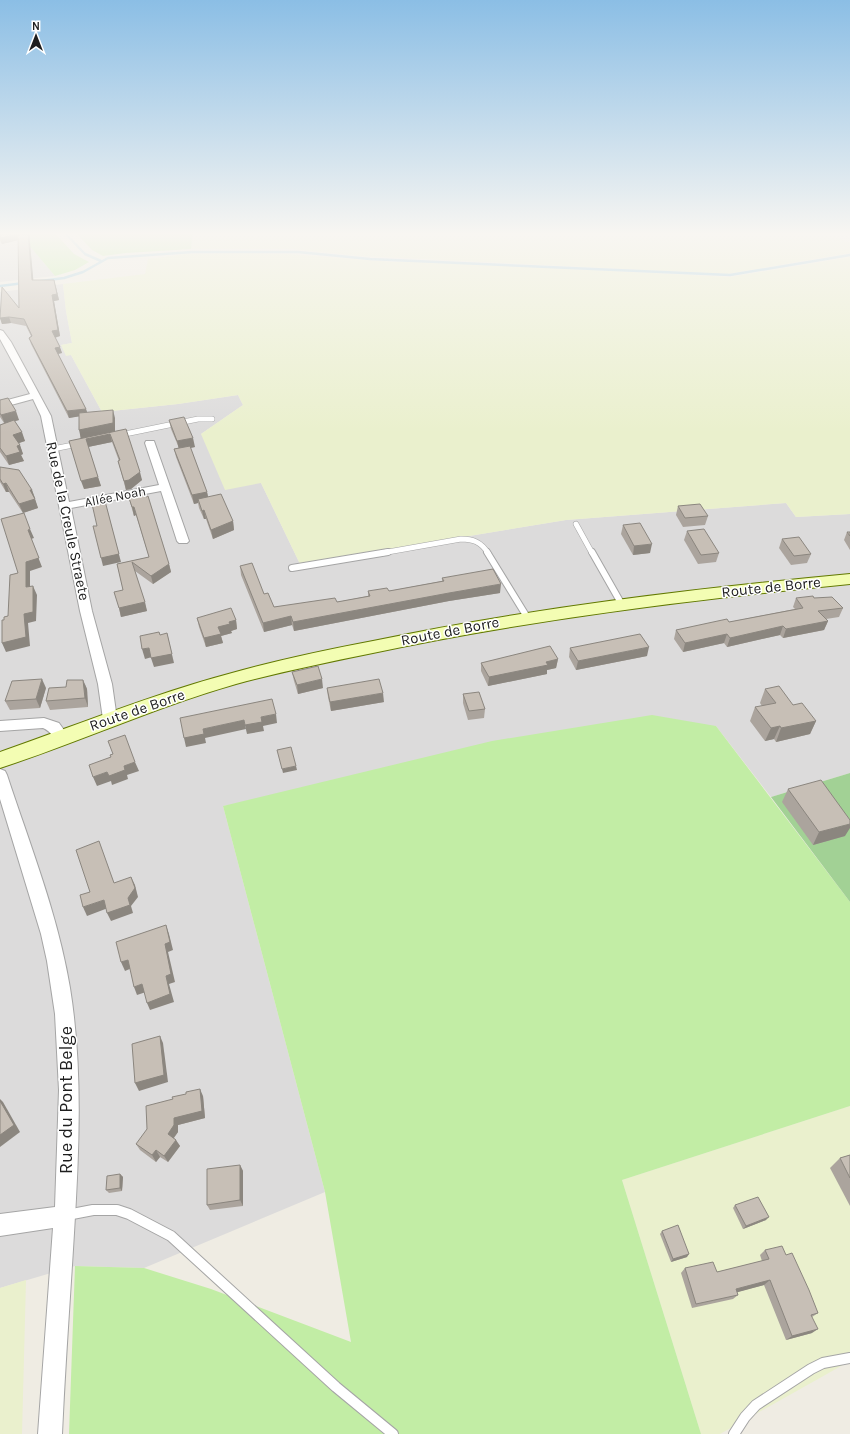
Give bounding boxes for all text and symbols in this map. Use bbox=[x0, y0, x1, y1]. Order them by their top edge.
north arrow bbox=[16, 16, 56, 56]
text: N bbox=[32, 20, 40, 33]
street label: Rue de la Creule Straete bbox=[42, 440, 94, 602]
street label: Allée Noah bbox=[83, 483, 147, 510]
street label: Route de Borre bbox=[721, 573, 821, 601]
street label: Route de Borre bbox=[399, 613, 501, 649]
street label: Route de Borre bbox=[87, 685, 187, 735]
street label: Rue du Pont Belge bbox=[55, 1026, 77, 1174]

